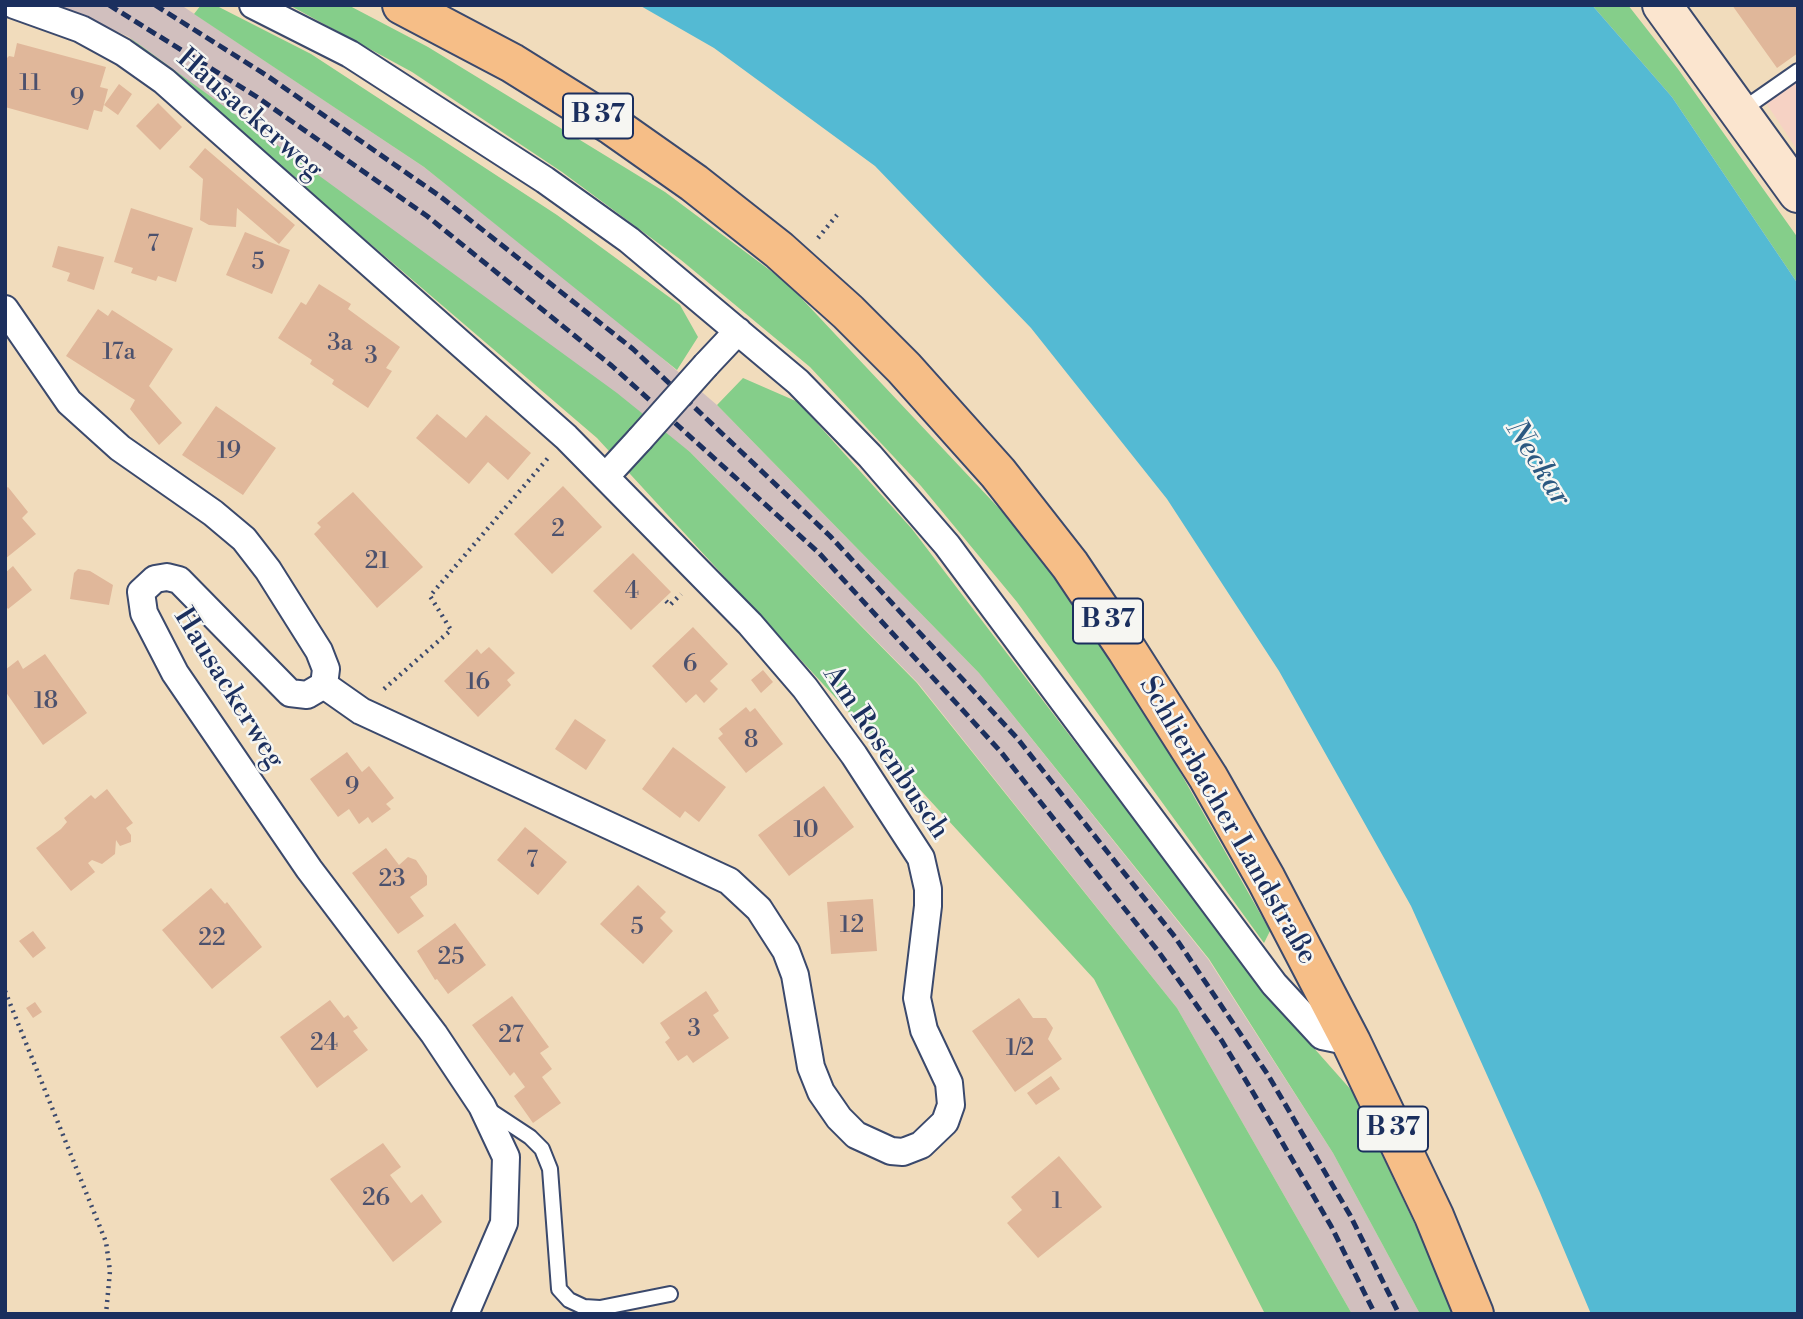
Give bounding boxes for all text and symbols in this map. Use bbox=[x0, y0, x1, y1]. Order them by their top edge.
street label: Hausackerweg bbox=[169, 42, 329, 188]
house number: 11 bbox=[19, 70, 41, 98]
house number: 9 bbox=[70, 85, 84, 113]
road number: B 37 bbox=[563, 94, 633, 139]
house number: 7 bbox=[147, 231, 159, 259]
house number: 5 bbox=[251, 249, 265, 277]
house number: 3a bbox=[327, 330, 353, 358]
house number: 17a bbox=[102, 339, 136, 367]
house number: 3 bbox=[364, 343, 378, 371]
water label: Neckar bbox=[1497, 414, 1577, 514]
house number: 19 bbox=[217, 438, 241, 466]
house number: 2 bbox=[551, 516, 565, 544]
house number: 21 bbox=[365, 548, 389, 576]
house number: 4 bbox=[625, 578, 639, 606]
road number: B 37 bbox=[1073, 598, 1143, 643]
street label: Hausackerweg bbox=[165, 603, 291, 775]
house number: 6 bbox=[683, 651, 697, 679]
street label: Am Rosenbusch bbox=[815, 660, 955, 846]
house number: 16 bbox=[466, 669, 490, 697]
street label: Schlierbacher Landstraße bbox=[1131, 671, 1323, 971]
house number: 18 bbox=[34, 688, 58, 716]
house number: 8 bbox=[744, 727, 758, 755]
house number: 9 bbox=[345, 774, 359, 802]
house number: 10 bbox=[793, 817, 819, 845]
house number: 7 bbox=[526, 847, 538, 875]
house number: 23 bbox=[379, 866, 405, 894]
house number: 12 bbox=[840, 912, 864, 940]
house number: 5 bbox=[630, 914, 644, 942]
house number: 22 bbox=[198, 925, 226, 953]
house number: 25 bbox=[438, 944, 464, 972]
house number: 3 bbox=[687, 1016, 701, 1044]
house number: 27 bbox=[498, 1022, 524, 1050]
house number: 24 bbox=[310, 1030, 338, 1058]
house number: 1/2 bbox=[1006, 1035, 1034, 1063]
road number: B 37 bbox=[1358, 1106, 1428, 1152]
house number: 26 bbox=[362, 1185, 390, 1213]
house number: 1 bbox=[1052, 1188, 1062, 1216]

